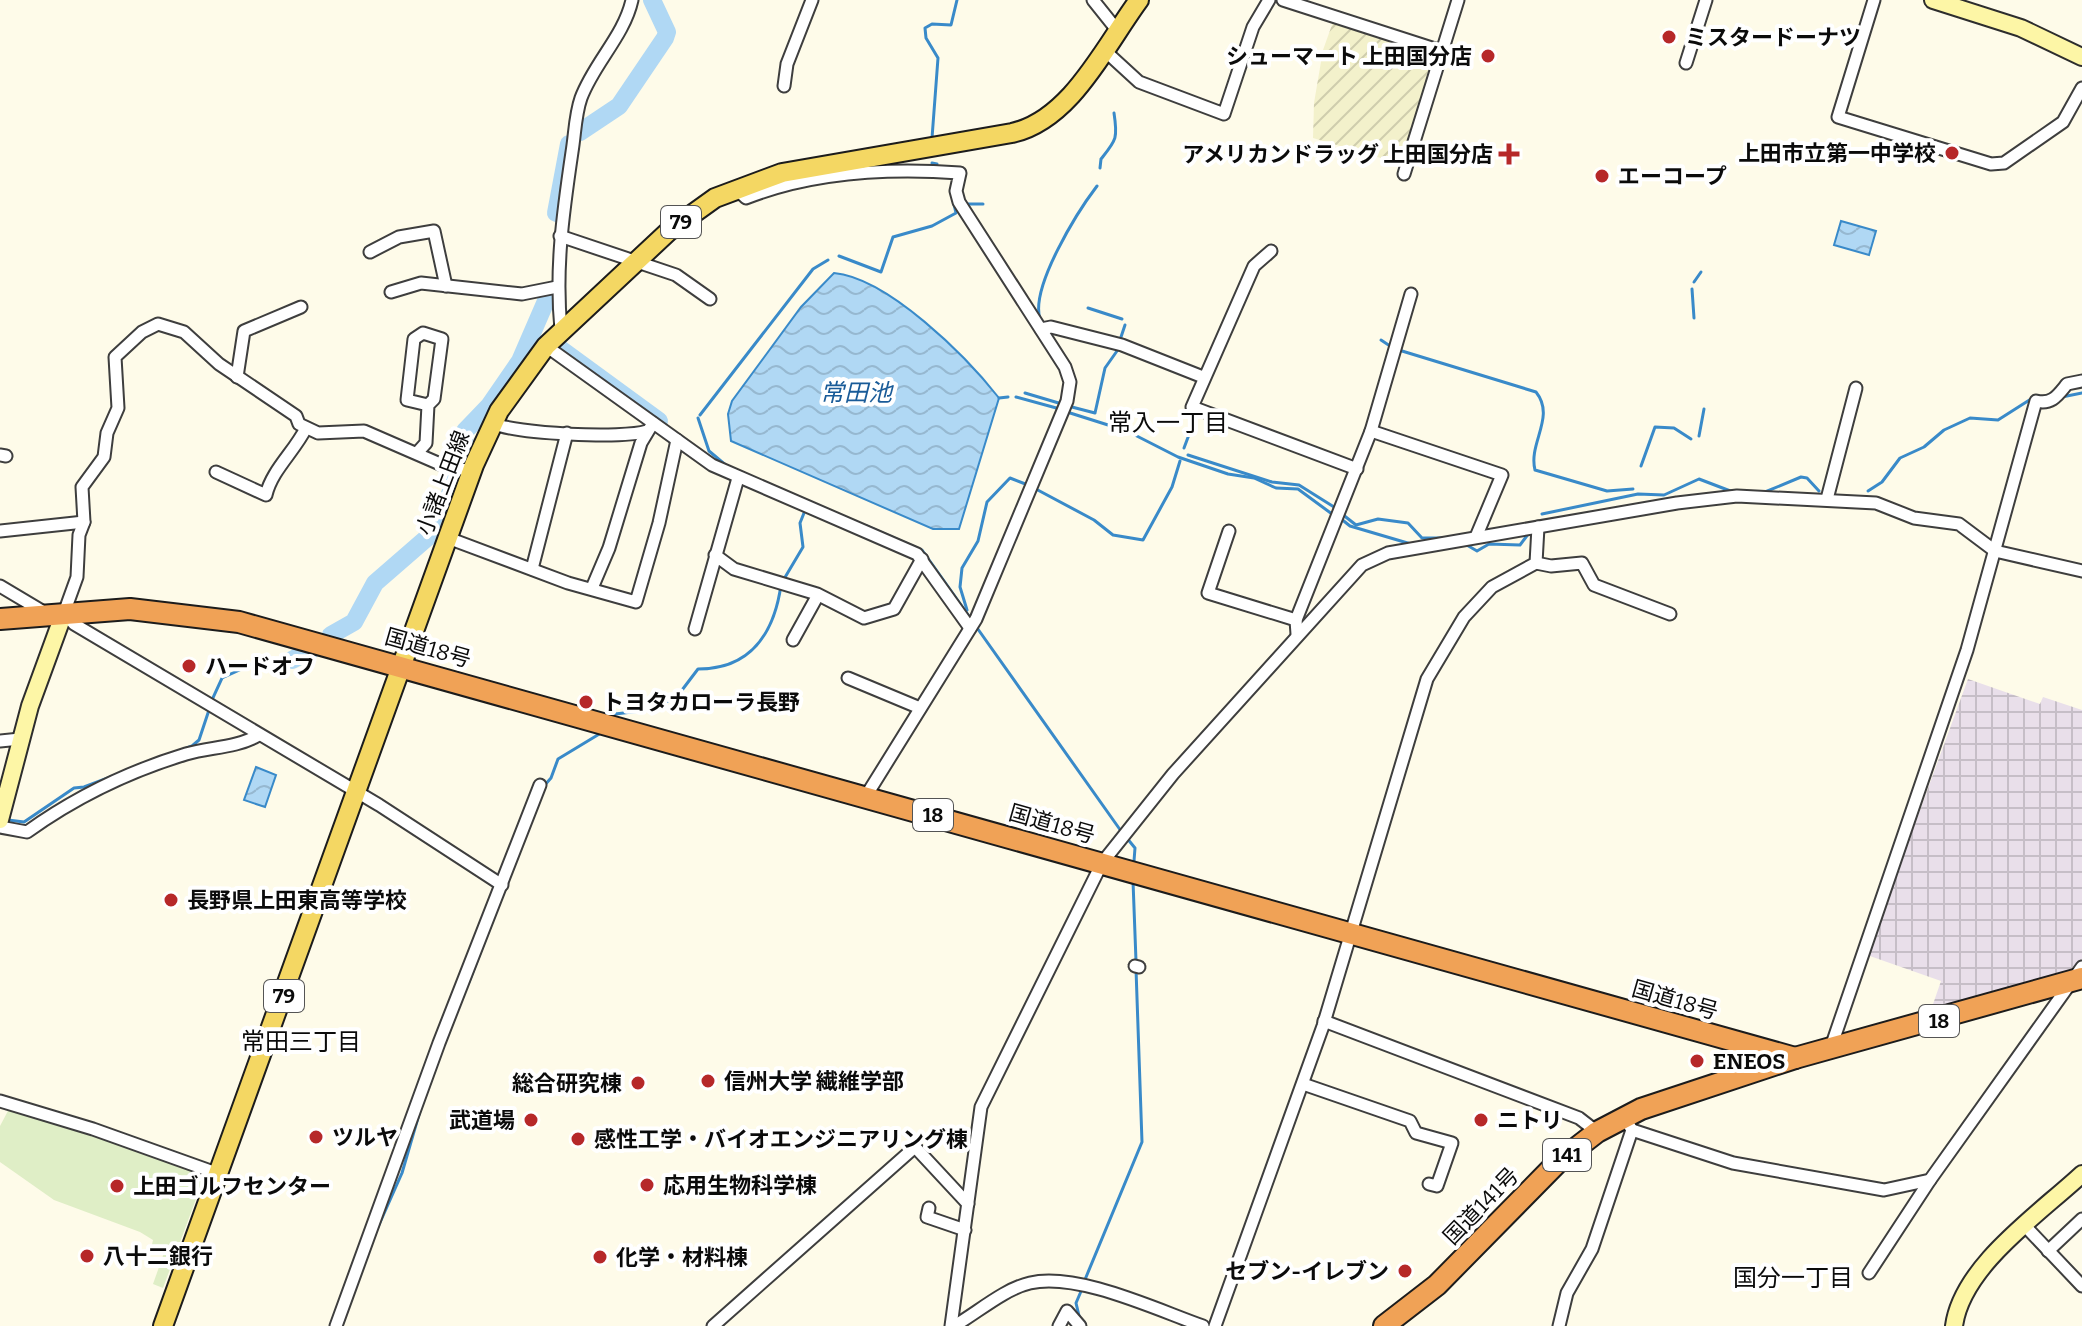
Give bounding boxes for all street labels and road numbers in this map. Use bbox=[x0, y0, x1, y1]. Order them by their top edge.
road number: 79 bbox=[661, 206, 701, 238]
street label: 小諸上田線 bbox=[411, 427, 475, 539]
street label: 国道18号 bbox=[382, 623, 474, 673]
road number: 18 bbox=[913, 799, 953, 831]
street label: 国道18号 bbox=[1006, 799, 1098, 849]
street label: 国道18号 bbox=[1629, 975, 1721, 1025]
road number: 79 bbox=[264, 980, 304, 1012]
road number: 18 bbox=[1919, 1005, 1959, 1037]
road number: 141 bbox=[1543, 1139, 1591, 1171]
street label: 国道141号 bbox=[1438, 1162, 1524, 1250]

